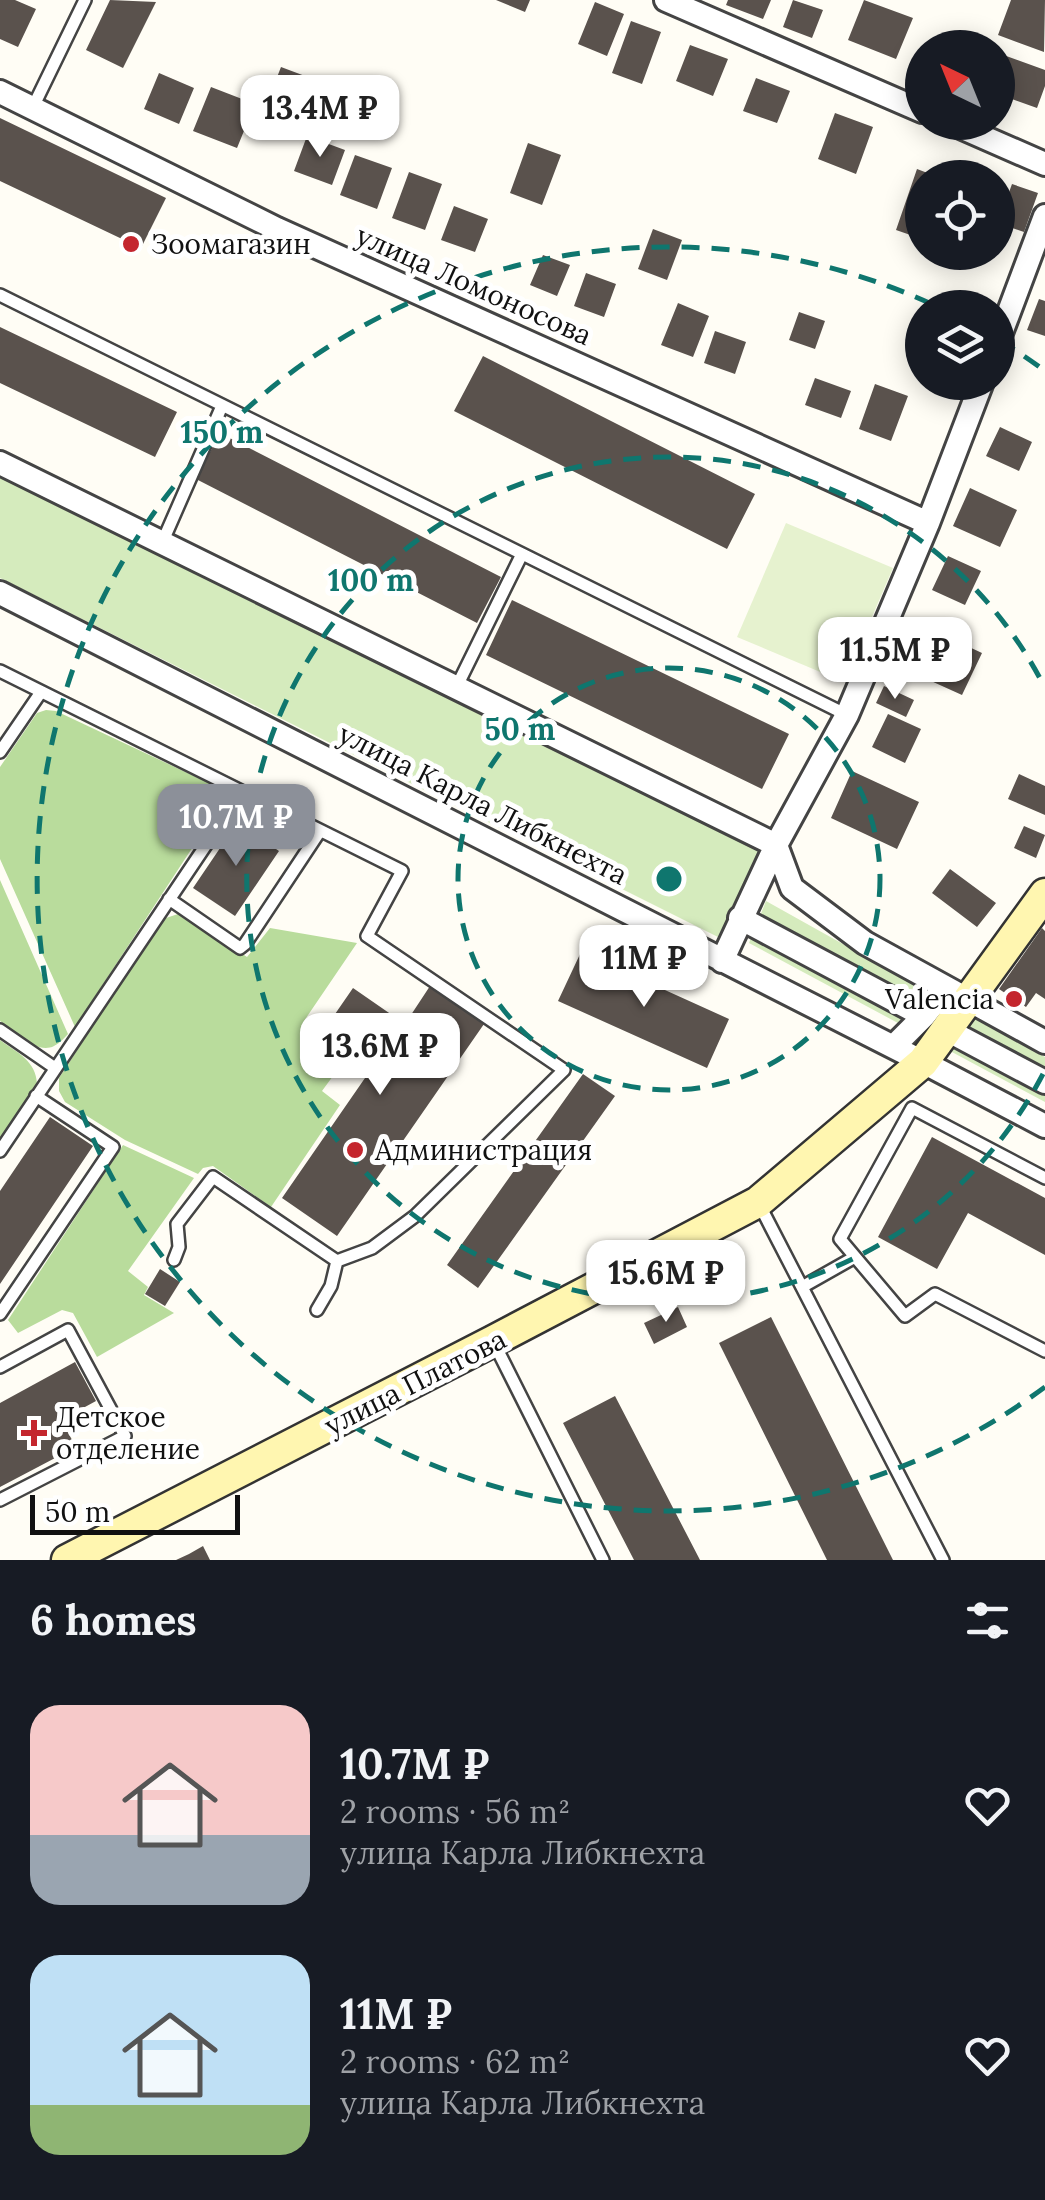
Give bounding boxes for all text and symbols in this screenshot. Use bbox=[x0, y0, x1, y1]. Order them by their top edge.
north arrow bbox=[905, 30, 1015, 140]
map controls bbox=[905, 30, 1015, 400]
pin: 13.4M ₽ bbox=[228, 75, 412, 160]
text: 13.4M ₽ bbox=[262, 87, 378, 128]
button: locate bbox=[905, 160, 1015, 270]
street label: улица Ломоносова bbox=[351, 217, 597, 353]
place label: Зоомагазин bbox=[151, 226, 311, 262]
marker: Зоомагазин bbox=[120, 233, 142, 255]
button: layers bbox=[905, 290, 1015, 400]
text: 150 m bbox=[181, 413, 264, 451]
text: 100 m bbox=[328, 561, 414, 599]
pin: 11.5M ₽ bbox=[803, 617, 987, 702]
text: 11.5M ₽ bbox=[840, 629, 950, 670]
text: 50 m bbox=[485, 710, 556, 748]
street label: улица Карла Либкнехта bbox=[332, 715, 634, 893]
pin: 10.7M ₽ bbox=[144, 784, 328, 869]
text: 10.7M ₽ bbox=[179, 796, 293, 837]
centre of rings bbox=[651, 861, 687, 897]
pin: 11M ₽ bbox=[574, 925, 714, 1010]
text: 11M ₽ bbox=[601, 937, 687, 978]
place label: Valencia bbox=[884, 981, 994, 1017]
marker: Valencia bbox=[1003, 988, 1025, 1010]
pin: 13.6M ₽ bbox=[288, 1013, 472, 1098]
text: 13.6M ₽ bbox=[322, 1025, 438, 1066]
place label: Администрация bbox=[374, 1132, 592, 1168]
marker: Администрация bbox=[344, 1139, 366, 1161]
pin: 15.6M ₽ bbox=[574, 1240, 758, 1325]
text: 15.6M ₽ bbox=[608, 1252, 724, 1293]
street label: улица Платова bbox=[318, 1321, 512, 1443]
place label: Детское отделение bbox=[56, 1399, 200, 1467]
marker: Детское отделение bbox=[21, 1420, 47, 1446]
scale bar bbox=[30, 1490, 240, 1534]
text: 50 m bbox=[45, 1494, 110, 1530]
text: 6 homes bbox=[30, 1593, 197, 1647]
icon: filters bbox=[960, 1593, 1015, 1648]
text: 10.7M ₽ bbox=[340, 1737, 489, 1791]
icon: home bbox=[110, 1745, 230, 1865]
icon: heart bbox=[960, 1778, 1015, 1833]
text: 2 rooms · 56 m² bbox=[340, 1791, 570, 1832]
text: улица Карла Либкнехта bbox=[340, 1832, 705, 1873]
text: 11M ₽ bbox=[340, 1987, 452, 2041]
icon: home bbox=[110, 1995, 230, 2115]
icon: heart bbox=[960, 2028, 1015, 2083]
text: 2 rooms · 62 m² bbox=[340, 2041, 570, 2082]
text: улица Карла Либкнехта bbox=[340, 2082, 705, 2123]

